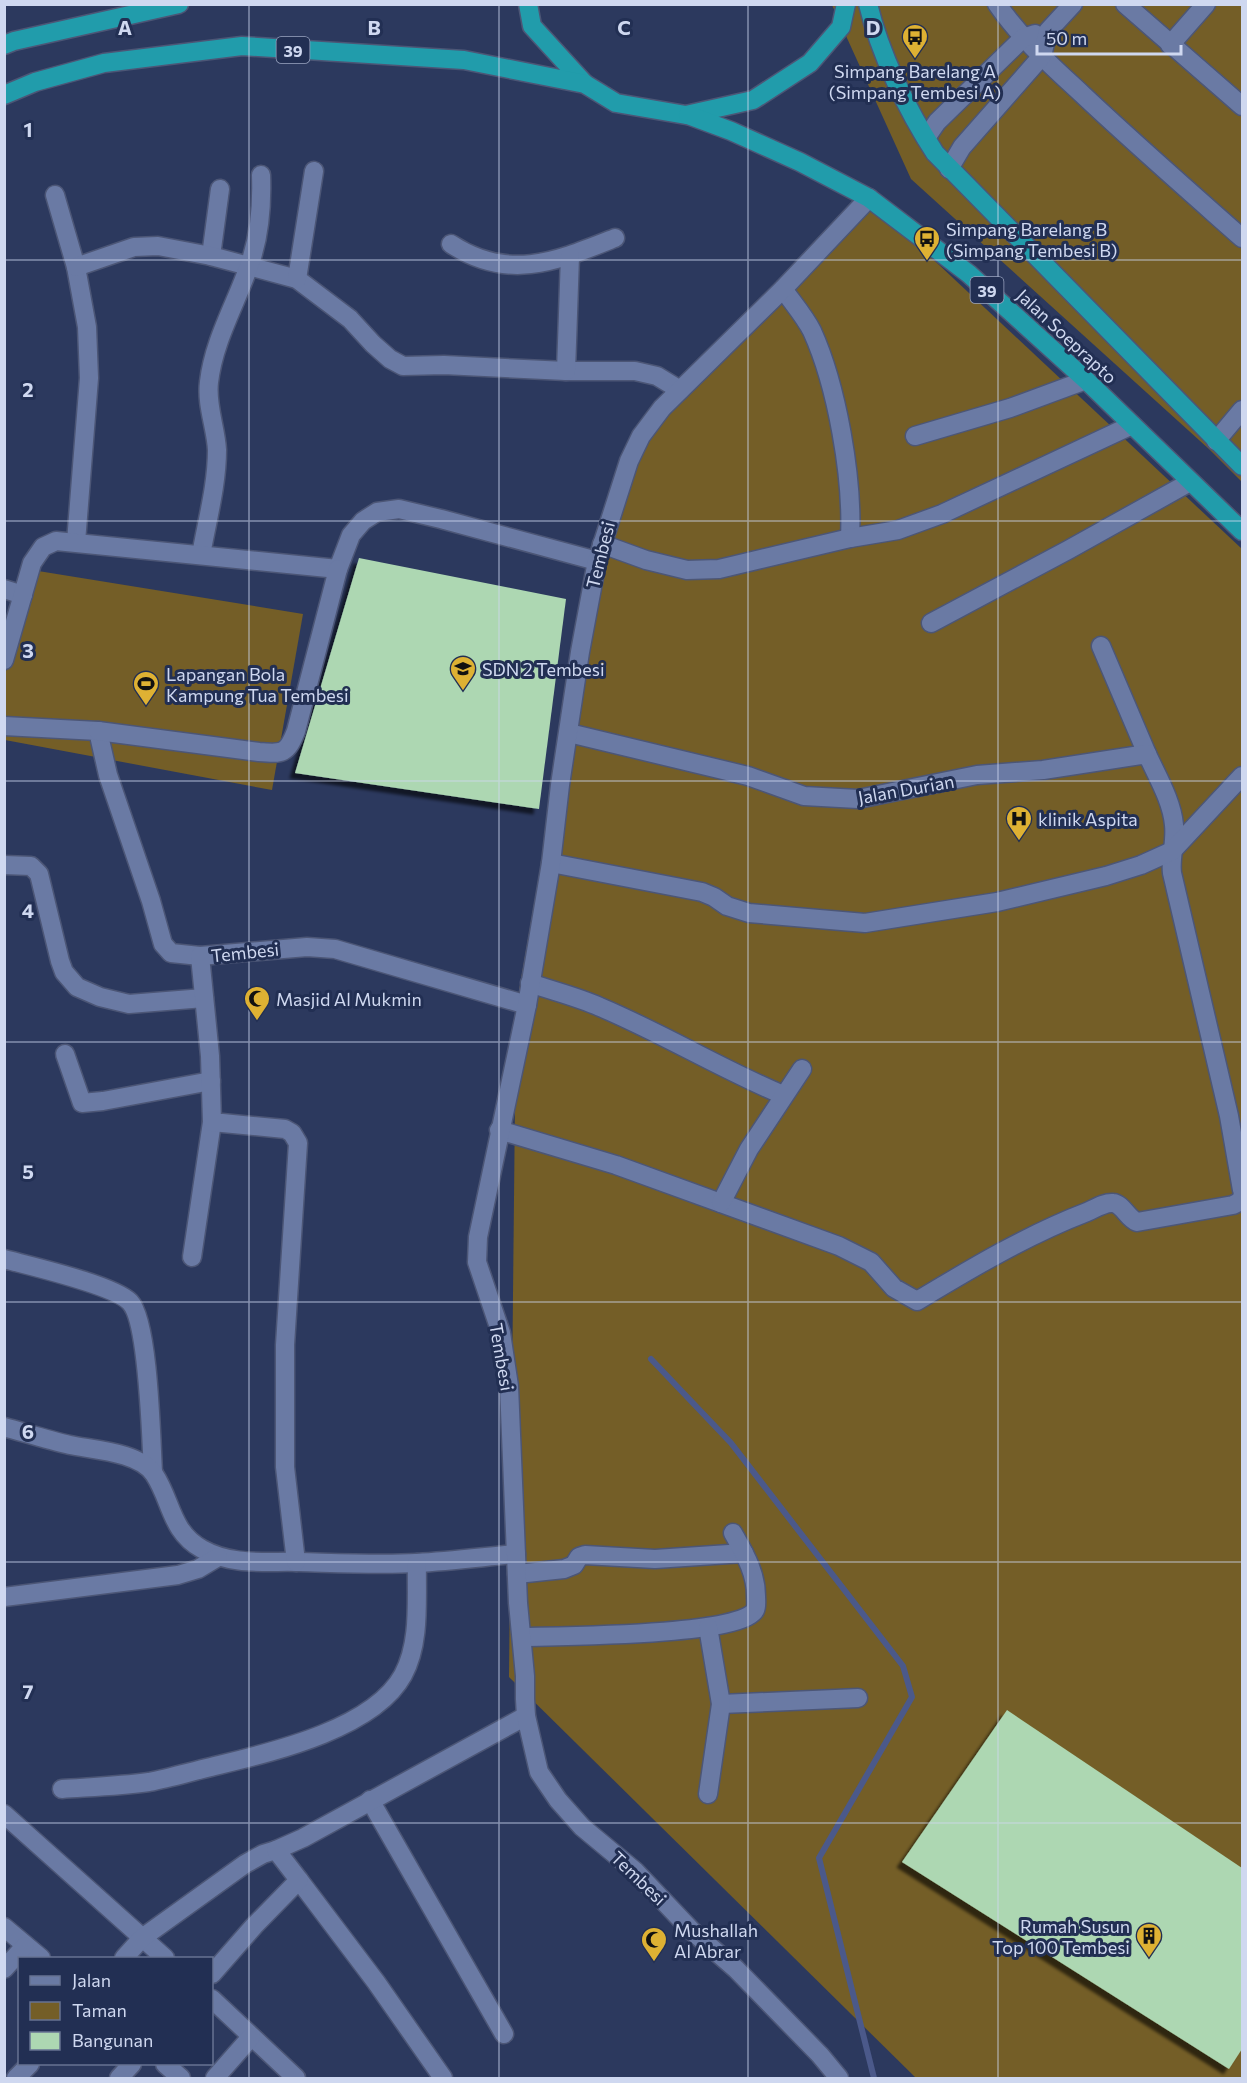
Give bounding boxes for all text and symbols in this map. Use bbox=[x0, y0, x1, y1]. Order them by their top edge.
text: A bbox=[118, 15, 132, 39]
text: B bbox=[367, 15, 381, 39]
text: C bbox=[617, 15, 631, 39]
text: D bbox=[866, 15, 880, 39]
scale bar bbox=[1037, 18, 1181, 56]
bus stop icon: Simpang Barelang A (Simpang Tembesi A) bbox=[900, 22, 930, 60]
text: 50 m bbox=[1046, 27, 1087, 49]
road number: 39 bbox=[276, 37, 310, 63]
place label: Simpang Barelang A (Simpang Tembesi A) bbox=[829, 60, 1001, 103]
text: 1 bbox=[23, 117, 33, 141]
place label: Simpang Barelang B (Simpang Tembesi B) bbox=[946, 218, 1117, 261]
bus stop icon: Simpang Barelang B (Simpang Tembesi B) bbox=[912, 224, 942, 262]
road number: 39 bbox=[970, 277, 1004, 303]
street label: Jalan Soeprapto bbox=[1012, 284, 1122, 388]
text: 2 bbox=[22, 377, 34, 401]
street label: Tembesi bbox=[581, 519, 619, 591]
text: 3 bbox=[22, 638, 34, 662]
school or university icon: SDN 2 Tembesi bbox=[448, 654, 478, 692]
place label: SDN 2 Tembesi bbox=[482, 658, 605, 680]
place label: Lapangan Bola Kampung Tua Tembesi bbox=[166, 663, 349, 706]
sports icon: Lapangan Bola Kampung Tua Tembesi bbox=[131, 669, 161, 707]
street label: Jalan Durian bbox=[856, 770, 956, 808]
hospital icon: klinik Aspita bbox=[1004, 804, 1034, 842]
place label: klinik Aspita bbox=[1038, 808, 1138, 830]
text: 4 bbox=[22, 898, 34, 922]
street label: Tembesi bbox=[210, 937, 280, 967]
mosque icon: Masjid Al Mukmin bbox=[242, 984, 272, 1022]
place label: Masjid Al Mukmin bbox=[276, 988, 422, 1010]
text: 5 bbox=[22, 1159, 34, 1183]
street label: Tembesi bbox=[485, 1321, 519, 1393]
text: 6 bbox=[22, 1419, 34, 1443]
text: 7 bbox=[23, 1679, 34, 1703]
street label: Tembesi bbox=[607, 1846, 671, 1910]
place label: Rumah Susun Top 100 Tembesi bbox=[992, 1915, 1130, 1958]
place label: Mushallah Al Abrar bbox=[674, 1919, 758, 1962]
building icon: Rumah Susun Top 100 Tembesi bbox=[1134, 1921, 1164, 1959]
mosque icon: Mushallah Al Abrar bbox=[639, 1925, 669, 1963]
legend bbox=[18, 1957, 213, 2065]
text: Jalan bbox=[72, 1969, 111, 1991]
text: Taman bbox=[72, 1999, 127, 2021]
text: Bangunan bbox=[72, 2029, 153, 2051]

